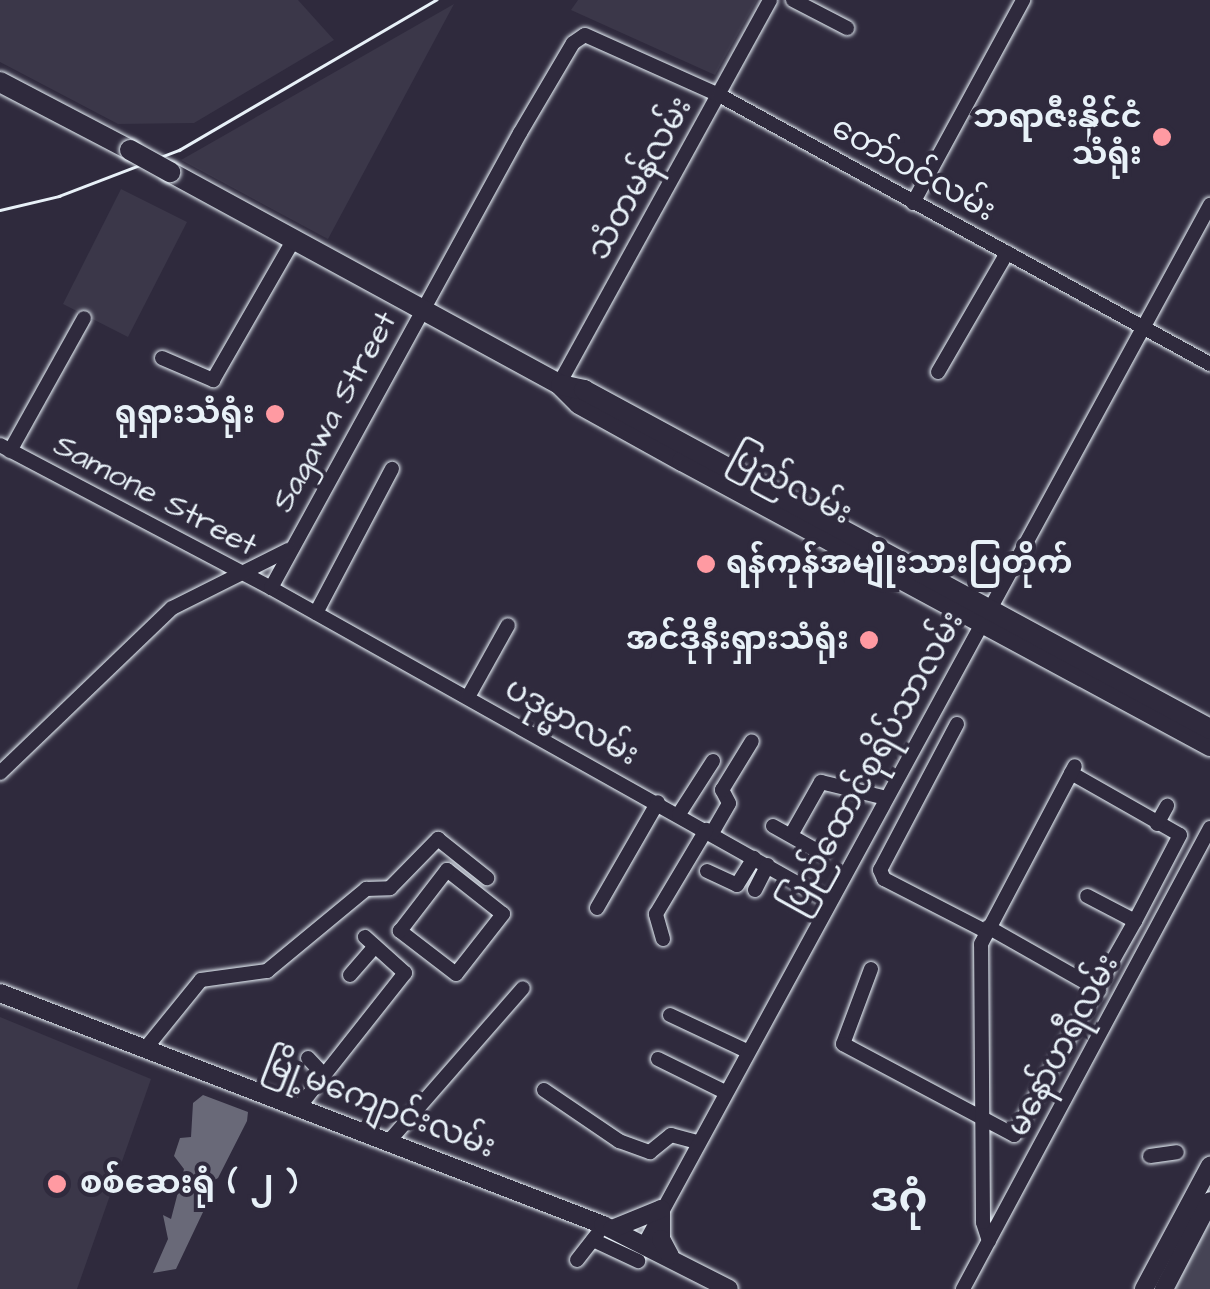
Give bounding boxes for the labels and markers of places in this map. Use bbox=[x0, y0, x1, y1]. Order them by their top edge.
place label: ဘရာဇီးနိုင်ငံ သံရုံး bbox=[973, 100, 1142, 175]
marker: ဘရာဇီးနိုင်ငံ သံရုံး bbox=[1151, 126, 1173, 148]
place label: ရုရှားသံရုံး bbox=[115, 395, 255, 433]
marker: ရုရှားသံရုံး bbox=[264, 403, 286, 425]
place label: ရန်ကုန်အမျိုးသားပြတိုက် bbox=[726, 545, 1072, 583]
marker: ရန်ကုန်အမျိုးသားပြတိုက် bbox=[695, 553, 717, 575]
place label: အင်ဒိုနီးရှားသံရုံး bbox=[626, 621, 849, 659]
marker: အင်ဒိုနီးရှားသံရုံး bbox=[858, 629, 880, 651]
place label: စစ်ဆေးရုံ ( ၂ ) bbox=[80, 1165, 298, 1203]
marker: စစ်ဆေးရုံ ( ၂ ) bbox=[44, 1171, 70, 1197]

